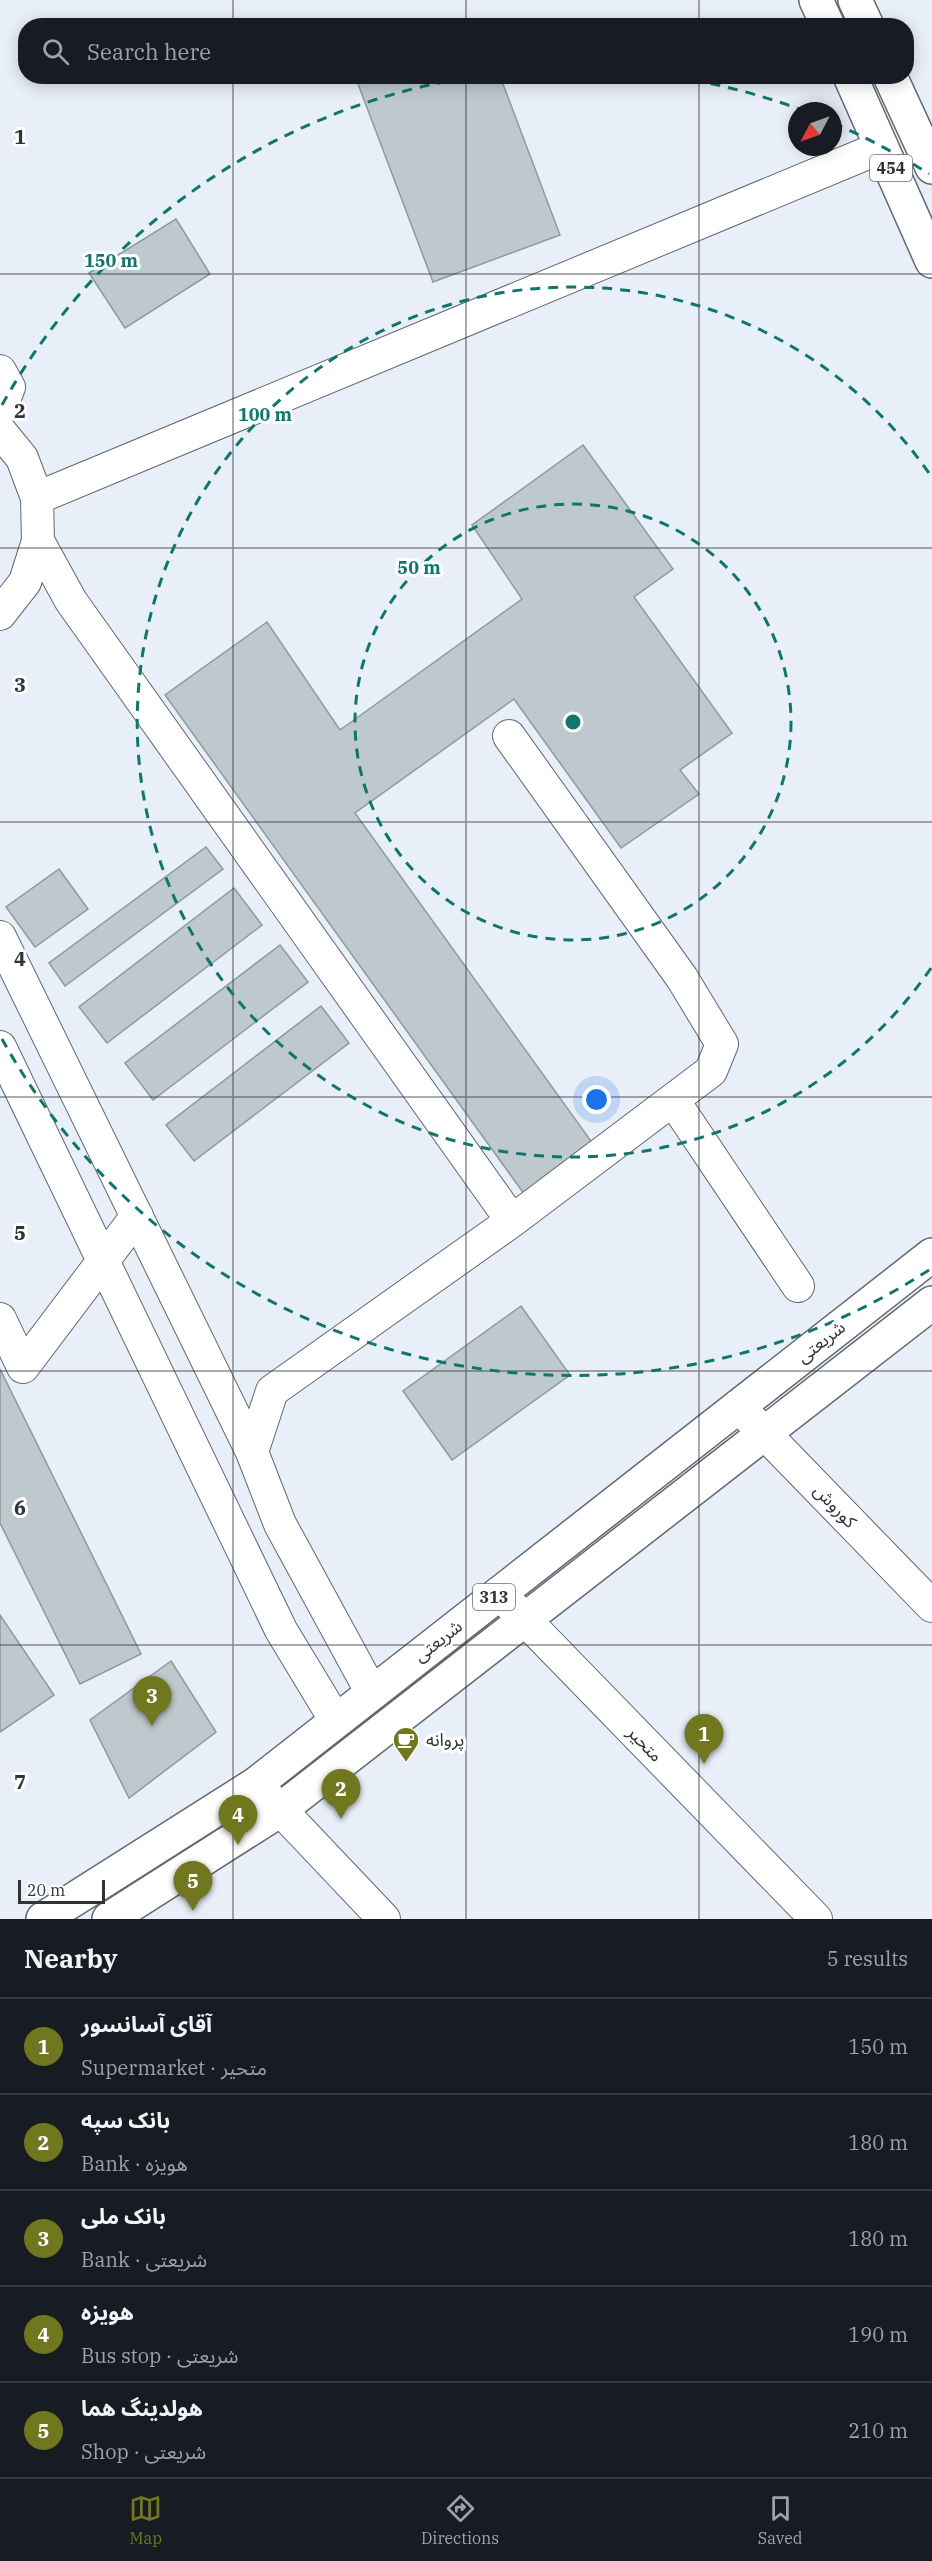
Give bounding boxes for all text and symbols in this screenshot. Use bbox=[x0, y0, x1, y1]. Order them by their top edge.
search box bbox=[18, 18, 914, 84]
icon: search bbox=[39, 35, 72, 68]
text: Search here bbox=[87, 37, 211, 66]
north arrow bbox=[788, 102, 842, 156]
text: 1 bbox=[14, 123, 26, 150]
road number: 454 bbox=[870, 155, 912, 181]
text: 150 m bbox=[84, 249, 139, 272]
text: 2 bbox=[14, 397, 26, 424]
text: 100 m bbox=[238, 403, 293, 426]
text: 50 m bbox=[397, 556, 441, 579]
text: 3 bbox=[14, 671, 26, 698]
centre of rings bbox=[563, 712, 583, 732]
text: 4 bbox=[14, 945, 26, 972]
your location bbox=[582, 1085, 611, 1114]
text: 5 bbox=[14, 1219, 26, 1246]
street label: شریعتی bbox=[792, 1315, 850, 1368]
street label: کوروش bbox=[809, 1479, 862, 1533]
text: 6 bbox=[14, 1494, 26, 1521]
road number: 313 bbox=[473, 1584, 515, 1610]
street label: شریعتی bbox=[409, 1614, 467, 1667]
pin: 3 bbox=[132, 1676, 172, 1726]
pin: 1 bbox=[684, 1714, 724, 1764]
street label: متحیر bbox=[622, 1720, 668, 1767]
cafe icon: پروانه bbox=[391, 1725, 421, 1763]
place label: پروانه bbox=[426, 1728, 464, 1751]
text: 7 bbox=[14, 1768, 26, 1795]
pin: 2 bbox=[322, 1770, 360, 1819]
pin: 4 bbox=[218, 1796, 258, 1845]
pin: 5 bbox=[174, 1862, 212, 1911]
scale bar bbox=[18, 1877, 105, 1904]
text: 20 m bbox=[27, 1880, 65, 1900]
text: Nearby bbox=[24, 1941, 118, 1975]
text: 5 results bbox=[827, 1945, 908, 1972]
text: آقای آسانسور bbox=[81, 2009, 212, 2038]
text: 1 bbox=[38, 2033, 50, 2060]
text: 150 m bbox=[848, 2033, 908, 2060]
text: Supermarket · متحیر bbox=[81, 2054, 267, 2081]
text: بانک سپه bbox=[81, 2105, 170, 2134]
text: 2 bbox=[38, 2129, 50, 2156]
text: 180 m bbox=[848, 2129, 908, 2156]
text: Bank · هویزه bbox=[81, 2150, 188, 2177]
text: بانک ملی bbox=[81, 2201, 166, 2230]
text: 3 bbox=[38, 2225, 50, 2252]
text: 180 m bbox=[848, 2225, 908, 2252]
text: Bank · شریعتی bbox=[81, 2246, 207, 2273]
text: هویزه bbox=[81, 2297, 134, 2326]
text: 4 bbox=[38, 2321, 50, 2348]
text: 190 m bbox=[848, 2321, 908, 2348]
text: Bus stop · شریعتی bbox=[81, 2342, 239, 2369]
text: هولدینگ هما bbox=[81, 2393, 203, 2422]
text: 5 bbox=[38, 2417, 50, 2444]
text: 210 m bbox=[848, 2417, 908, 2444]
text: Shop · شریعتی bbox=[81, 2438, 206, 2465]
tab: Map bbox=[129, 2492, 162, 2548]
tab: Directions bbox=[421, 2492, 499, 2548]
tab: Saved bbox=[758, 2492, 803, 2548]

